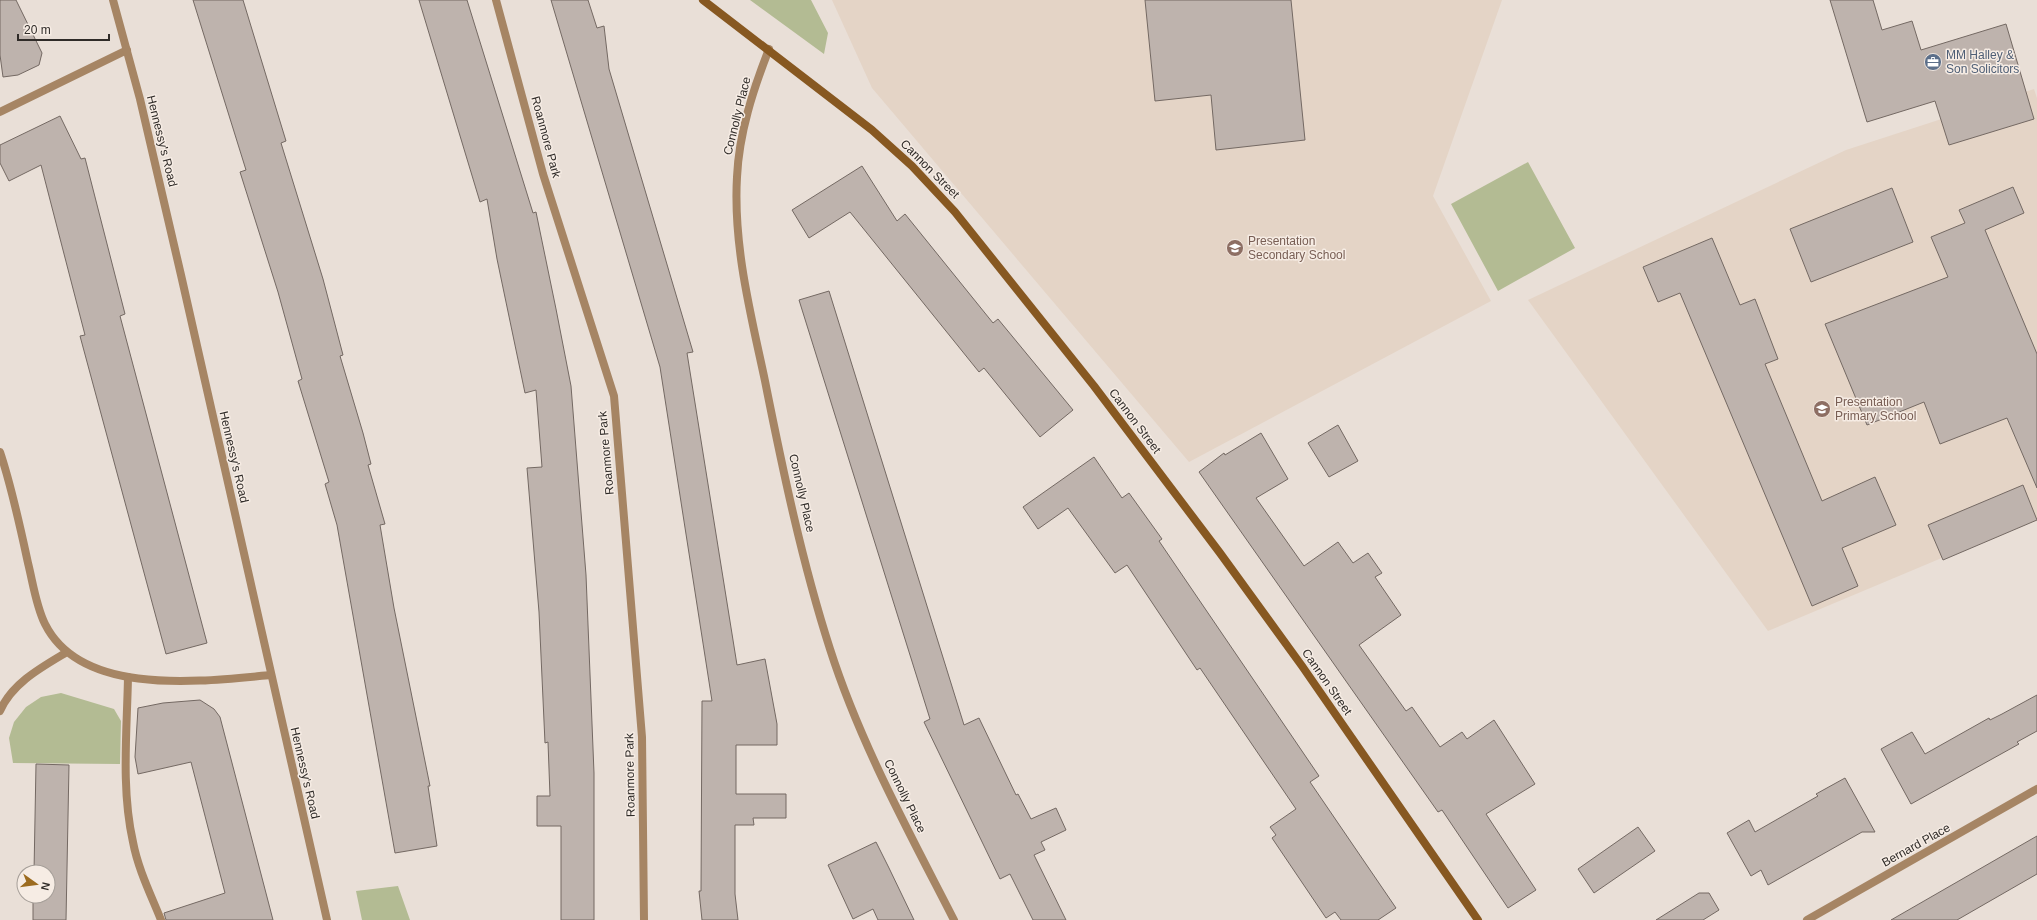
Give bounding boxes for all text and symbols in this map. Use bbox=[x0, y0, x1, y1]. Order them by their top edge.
scale bar bbox=[18, 16, 109, 42]
text: 20 m bbox=[24, 23, 51, 37]
place label: MM Halley & Son Solicitors bbox=[1946, 48, 2019, 76]
office icon: MM Halley & Son Solicitors bbox=[1923, 52, 1943, 72]
street label: Connolly Place bbox=[721, 75, 754, 157]
street label: Hennessy's Road bbox=[144, 94, 180, 188]
street label: Roanmore Park bbox=[528, 95, 564, 180]
street label: Cannon Street bbox=[898, 137, 963, 202]
place label: Presentation Secondary School bbox=[1248, 234, 1345, 262]
school or university icon: Presentation Secondary School bbox=[1225, 238, 1245, 258]
street label: Cannon Street bbox=[1106, 386, 1164, 457]
place label: Presentation Primary School bbox=[1835, 395, 1916, 423]
school or university icon: Presentation Primary School bbox=[1812, 399, 1832, 419]
street label: Hennessy's Road bbox=[217, 410, 251, 504]
street label: Roanmore Park bbox=[595, 410, 617, 495]
street label: Connolly Place bbox=[786, 452, 818, 534]
street label: Cannon Street bbox=[1299, 646, 1355, 718]
street label: Hennessy's Road bbox=[288, 726, 322, 820]
street label: Roanmore Park bbox=[622, 732, 638, 817]
street label: Connolly Place bbox=[881, 757, 929, 835]
street label: Bernard Place bbox=[1879, 820, 1953, 870]
north arrow bbox=[16, 864, 56, 904]
text: N bbox=[39, 881, 52, 892]

